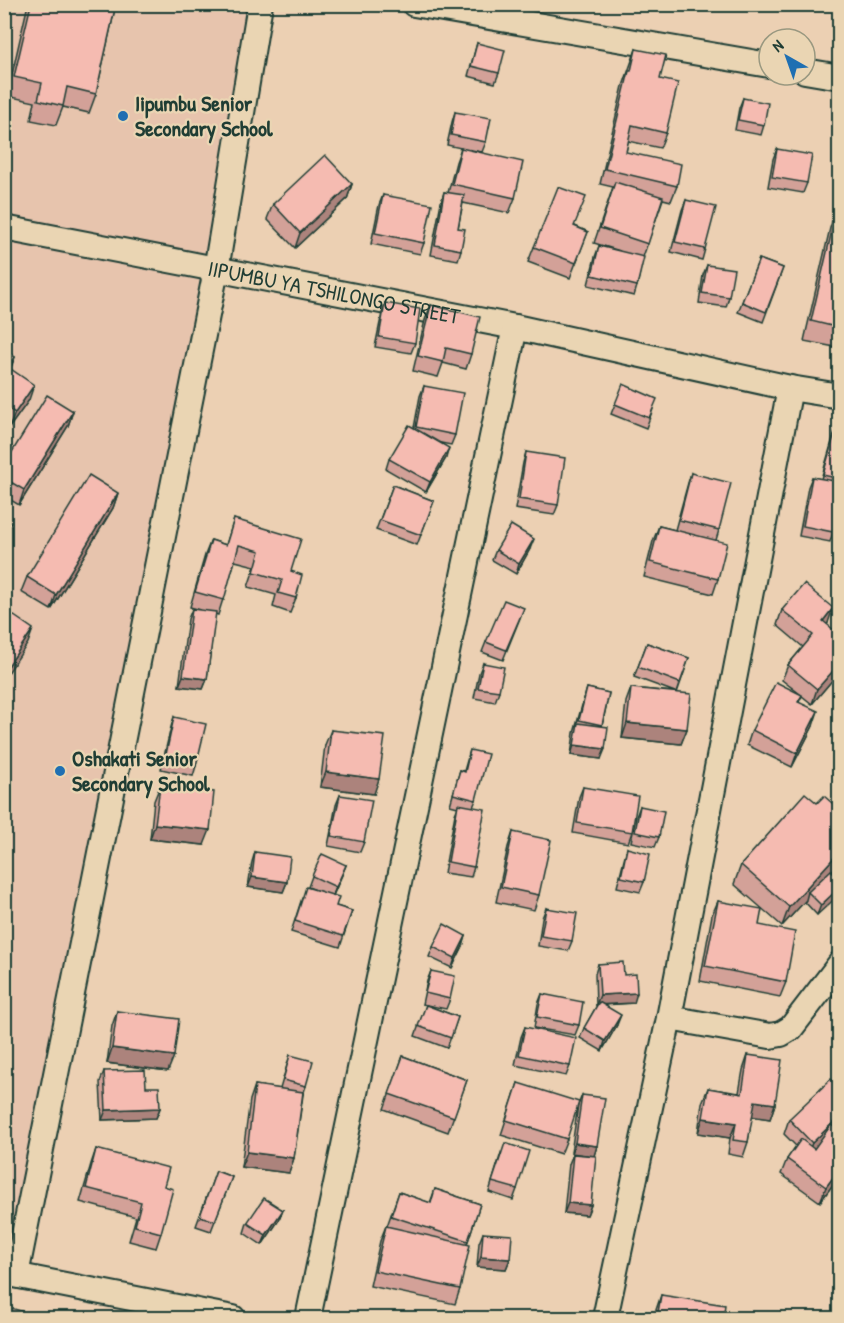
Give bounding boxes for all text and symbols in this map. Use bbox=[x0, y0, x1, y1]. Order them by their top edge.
north arrow bbox=[757, 27, 817, 87]
text: N bbox=[767, 34, 788, 57]
place label: Iipumbu Senior Secondary School bbox=[135, 88, 274, 144]
marker: Iipumbu Senior Secondary School bbox=[116, 109, 130, 123]
street label: IIPUMBU YA TSHILONGO STREET bbox=[205, 253, 463, 331]
place label: Oshakati Senior Secondary School bbox=[72, 743, 211, 799]
marker: Oshakati Senior Secondary School bbox=[53, 764, 67, 778]

